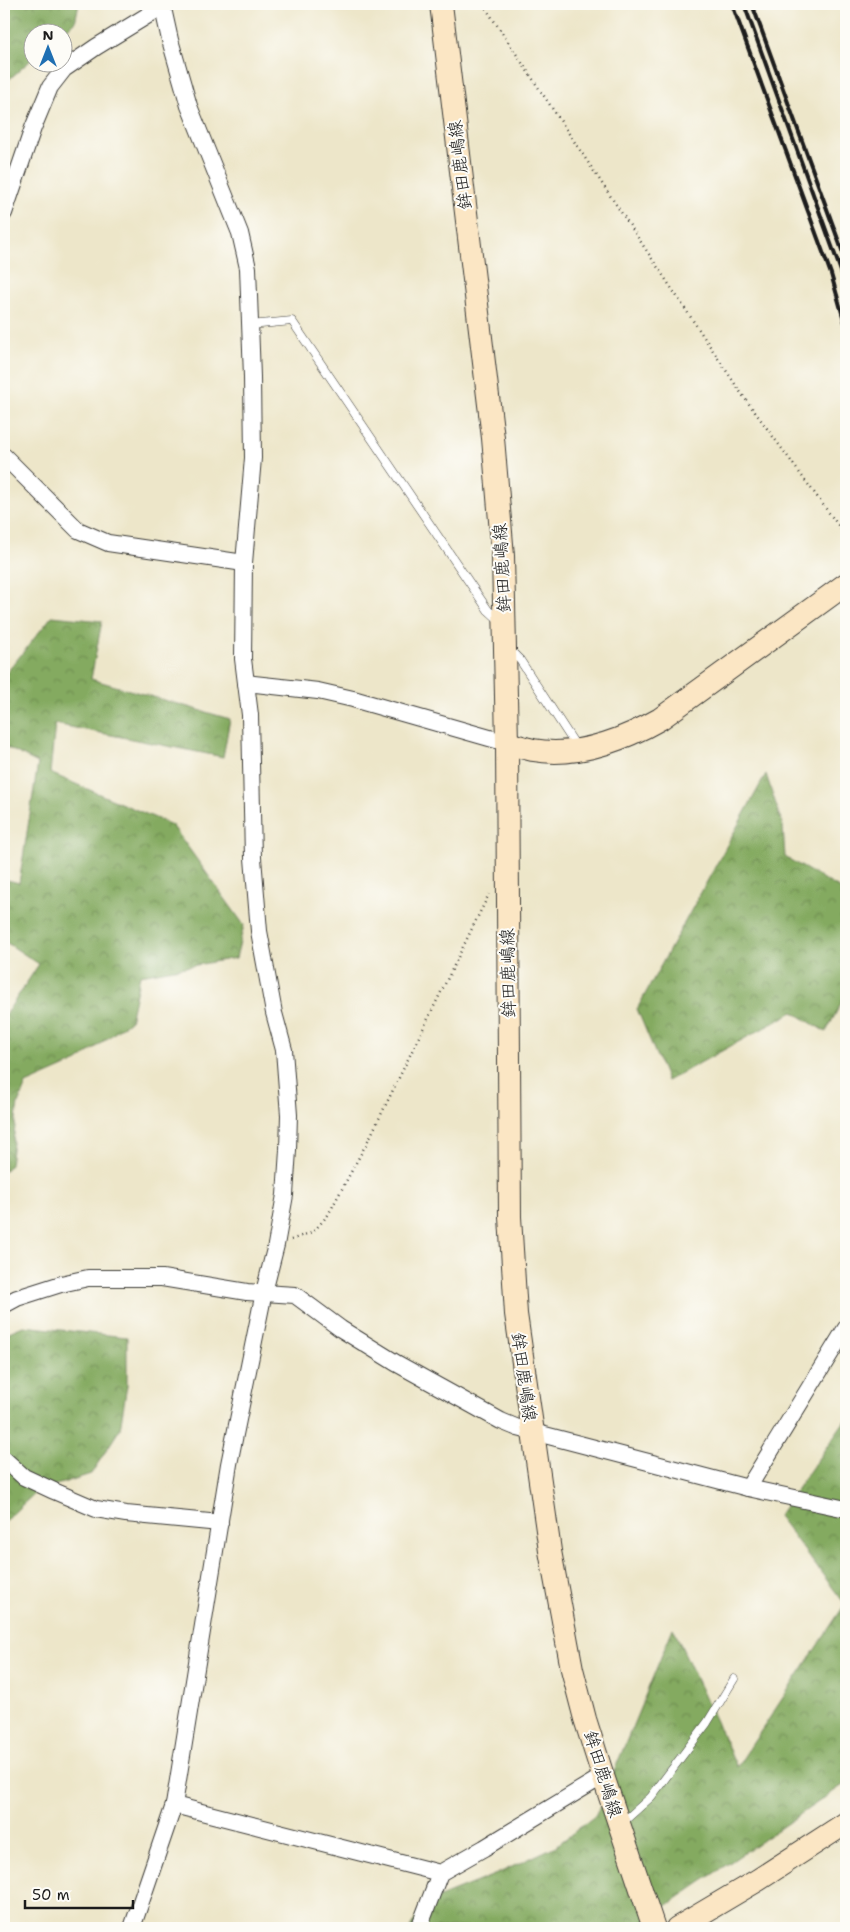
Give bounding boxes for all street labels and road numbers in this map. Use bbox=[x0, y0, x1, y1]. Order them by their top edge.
street label: 鉾田鹿嶋線 bbox=[443, 119, 477, 211]
street label: 鉾田鹿嶋線 bbox=[488, 522, 516, 614]
street label: 鉾田鹿嶋線 bbox=[495, 928, 521, 1018]
street label: 鉾田鹿嶋線 bbox=[506, 1331, 542, 1423]
street label: 鉾田鹿嶋線 bbox=[578, 1727, 628, 1821]

